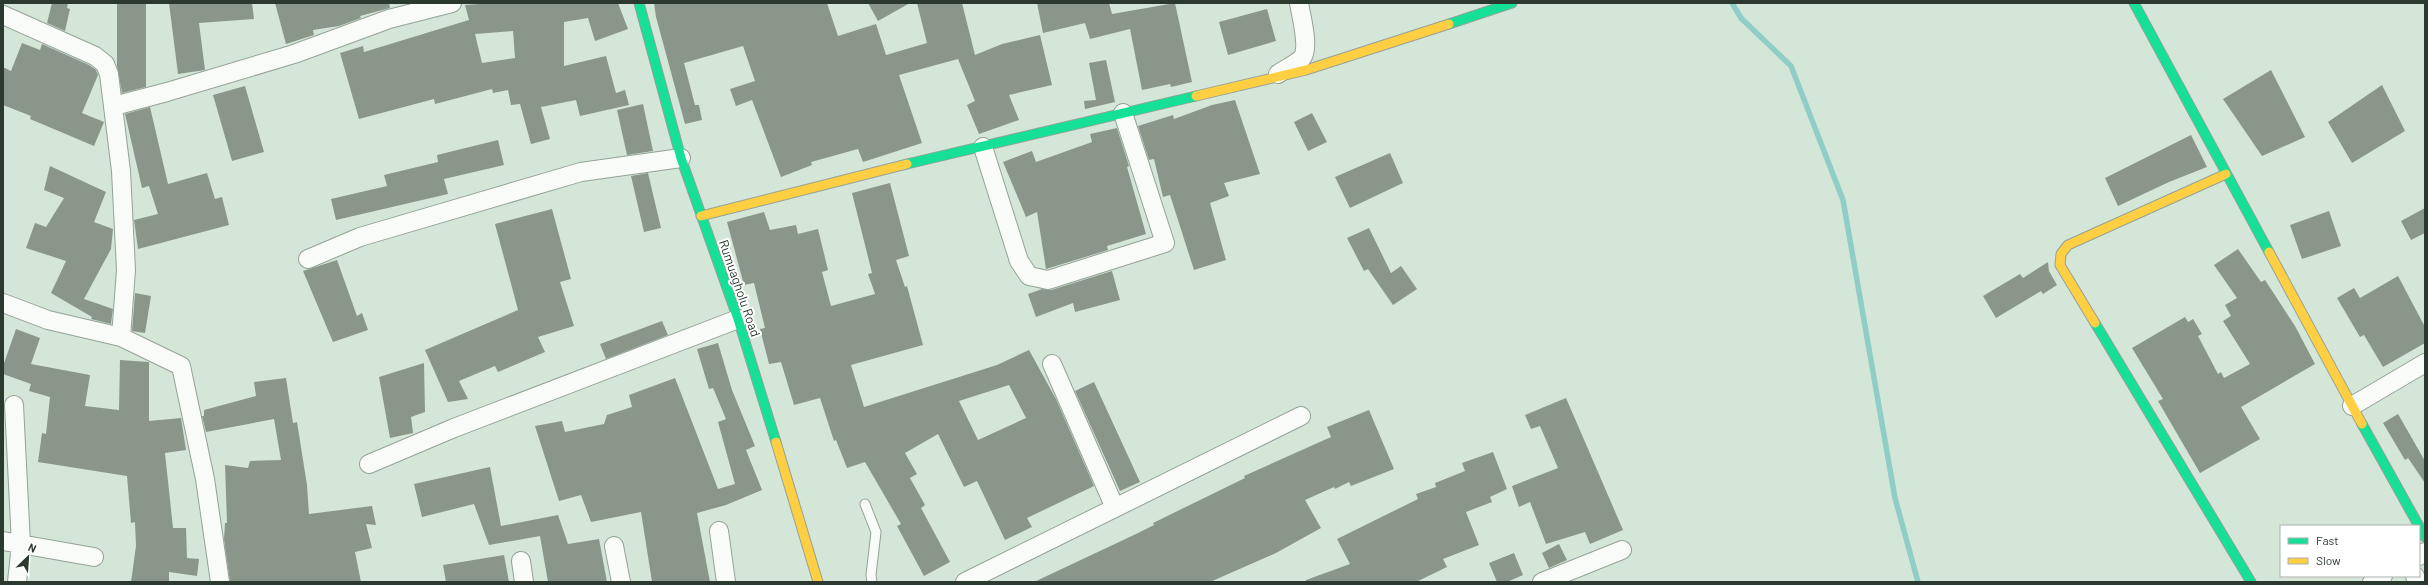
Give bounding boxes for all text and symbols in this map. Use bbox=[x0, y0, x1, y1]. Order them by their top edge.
street label: Rumuagholu Road bbox=[716, 237, 764, 339]
legend bbox=[2280, 525, 2420, 577]
text: Fast bbox=[2316, 533, 2339, 547]
north arrow bbox=[8, 537, 48, 577]
text: N bbox=[26, 540, 39, 555]
text: Slow bbox=[2316, 553, 2341, 567]

